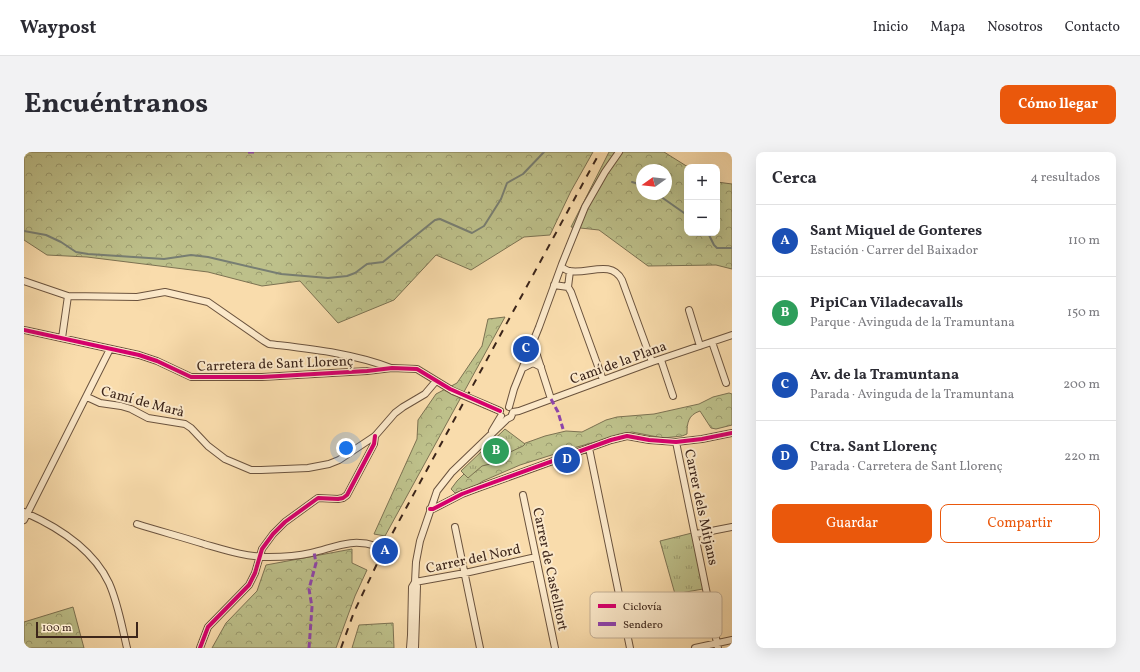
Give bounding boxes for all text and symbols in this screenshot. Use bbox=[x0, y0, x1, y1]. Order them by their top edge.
text: Waypost bbox=[20, 15, 96, 41]
text: Inicio bbox=[873, 18, 908, 37]
text: Mapa bbox=[930, 18, 965, 37]
text: Nosotros bbox=[987, 18, 1043, 37]
text: Contacto bbox=[1065, 18, 1120, 37]
text: Encuéntranos bbox=[24, 85, 208, 124]
button: Cómo llegar bbox=[1000, 85, 1116, 124]
north arrow bbox=[636, 164, 672, 200]
map controls bbox=[684, 164, 720, 236]
button: + bbox=[684, 164, 720, 200]
text: Cerca bbox=[772, 167, 817, 190]
text: 4 resultados bbox=[1030, 169, 1100, 187]
button: − bbox=[684, 200, 720, 236]
text: Sant Miquel de Gonteres bbox=[810, 221, 982, 242]
text: A bbox=[780, 232, 790, 250]
text: 110 m bbox=[1068, 232, 1100, 250]
text: Estación · Carrer del Baixador bbox=[810, 242, 978, 260]
text: PipiCan Viladecavalls bbox=[810, 293, 963, 314]
text: B bbox=[781, 304, 789, 322]
text: 150 m bbox=[1067, 304, 1100, 322]
text: Parque · Avinguda de la Tramuntana bbox=[810, 314, 1015, 332]
pin: C bbox=[513, 334, 539, 364]
street label: Camí de la Plana bbox=[568, 337, 669, 390]
street label: Carretera de Sant Llorenç bbox=[197, 352, 353, 377]
text: Av. de la Tramuntana bbox=[810, 365, 959, 386]
text: C bbox=[781, 376, 789, 394]
text: 200 m bbox=[1063, 376, 1100, 394]
street label: Camí de Marà bbox=[99, 382, 186, 423]
text: Parada · Avinguda de la Tramuntana bbox=[810, 386, 1014, 404]
pin: B bbox=[483, 436, 509, 466]
text: Ctra. Sant Llorenç bbox=[810, 437, 937, 458]
your location bbox=[336, 438, 356, 458]
pin: D bbox=[554, 445, 580, 475]
street label: Carrer dels Mitjans bbox=[679, 448, 722, 567]
text: D bbox=[780, 448, 790, 466]
text: 220 m bbox=[1064, 448, 1100, 466]
text: Parada · Carretera de Sant Llorenç bbox=[810, 458, 1003, 476]
button: Guardar bbox=[772, 504, 932, 543]
button: Compartir bbox=[940, 504, 1100, 543]
street label: Carrer de Castelltort bbox=[527, 506, 572, 633]
pin: A bbox=[372, 536, 398, 566]
street label: Carrer del Nord bbox=[424, 540, 522, 579]
legend bbox=[590, 592, 722, 638]
text: Ciclovía bbox=[623, 600, 662, 615]
text: Sendero bbox=[623, 618, 663, 633]
scale bar bbox=[36, 620, 138, 639]
text: 100 m bbox=[42, 621, 72, 636]

